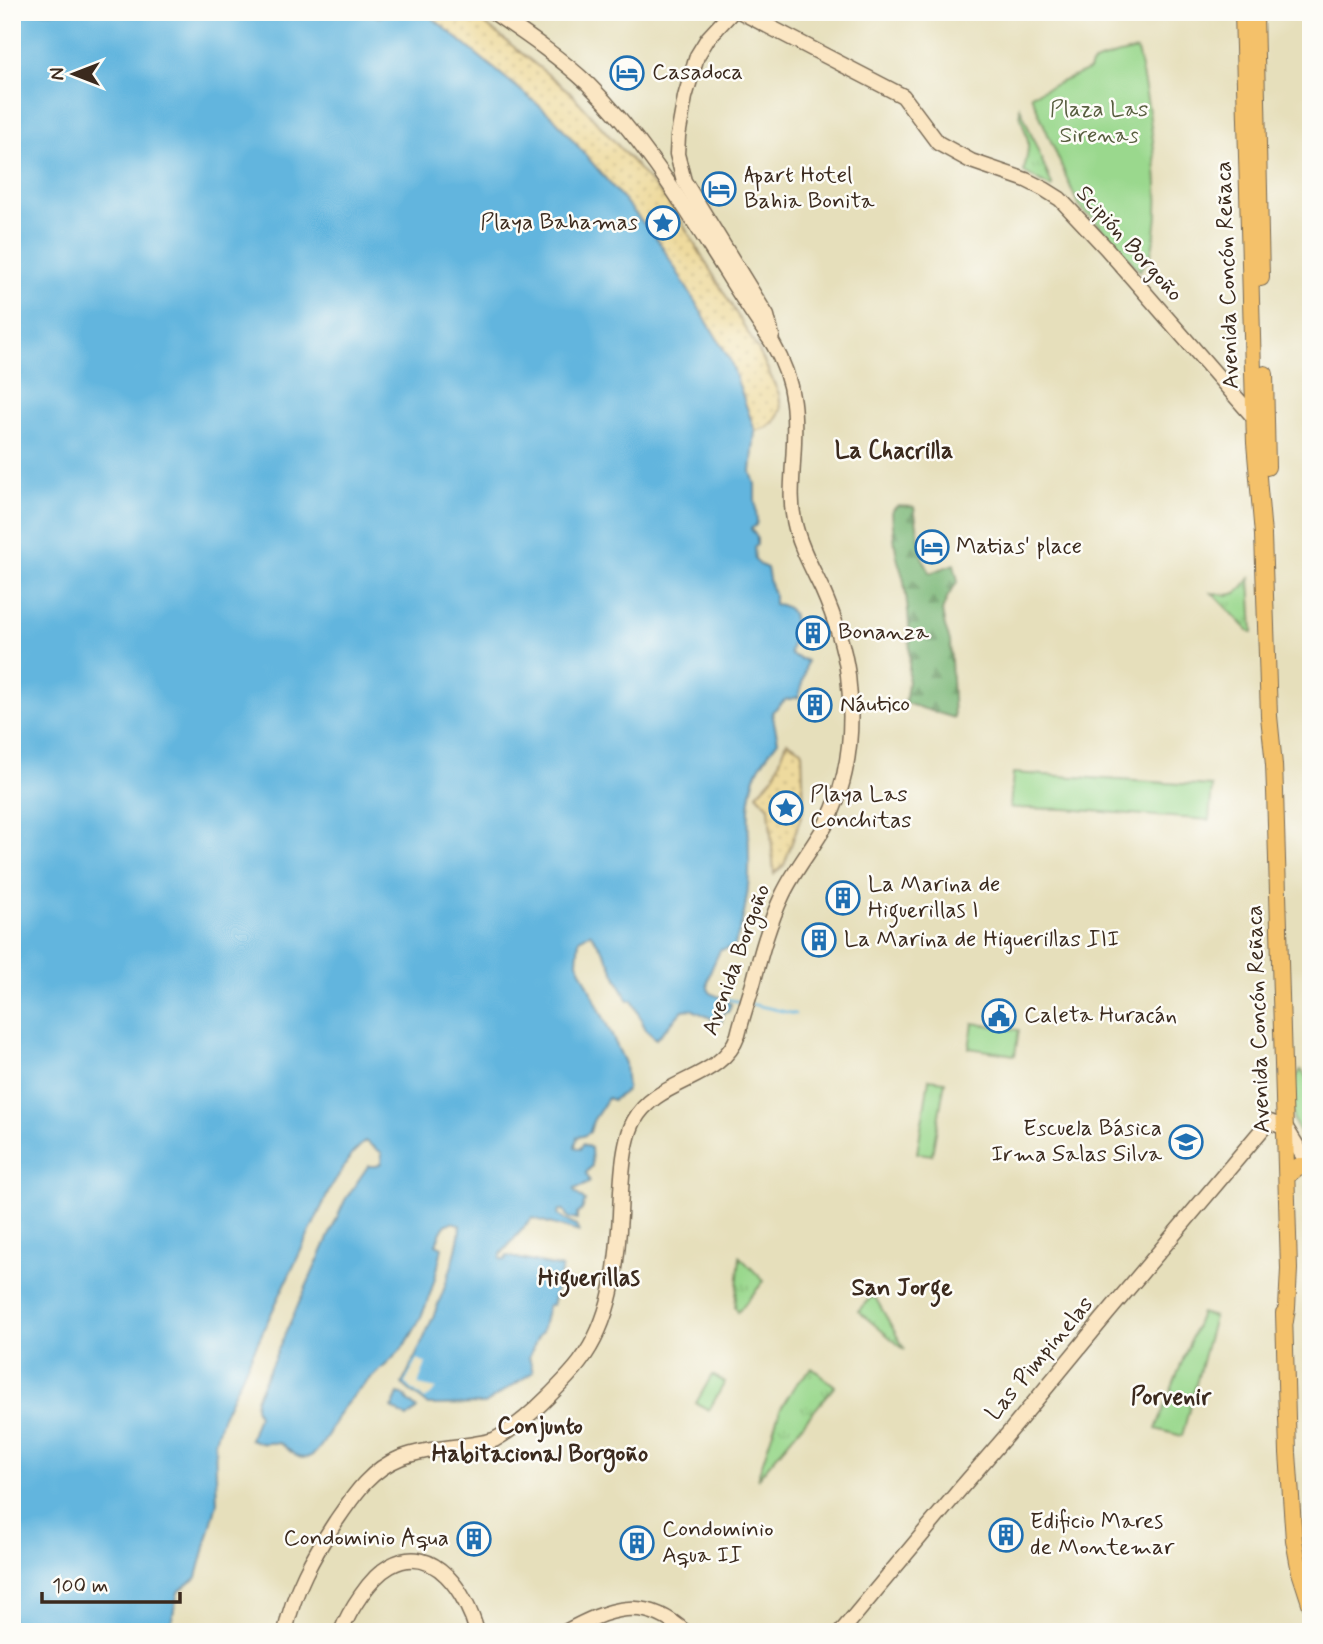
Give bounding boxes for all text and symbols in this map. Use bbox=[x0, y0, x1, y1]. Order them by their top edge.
north arrow bbox=[38, 38, 108, 108]
hotel icon: Casadoca bbox=[608, 54, 646, 92]
place label: Casadoca bbox=[652, 58, 743, 88]
text: N bbox=[46, 68, 71, 80]
park label: Plaza Las Sirenas bbox=[1050, 95, 1148, 151]
street label: Avenida Concón Reñaca bbox=[1209, 160, 1247, 390]
place label: Apart Hotel Bahia Bonita bbox=[744, 161, 875, 217]
hotel icon: Apart Hotel Bahia Bonita bbox=[700, 170, 738, 208]
street label: Scipión Borgoño bbox=[1069, 179, 1189, 309]
place icon: Playa Bahamas bbox=[644, 204, 682, 242]
place label: Playa Bahamas bbox=[480, 208, 638, 238]
district label: La Chacrilla bbox=[835, 436, 953, 467]
hotel icon: Matias' place bbox=[913, 528, 951, 566]
place label: Matias' place bbox=[956, 532, 1082, 562]
building icon: Bonanza bbox=[794, 614, 832, 652]
place label: Bonanza bbox=[838, 618, 929, 648]
building icon: Náutico bbox=[796, 686, 834, 724]
place label: Náutico bbox=[840, 690, 910, 720]
place label: Playa Las Conchitas bbox=[810, 780, 911, 836]
place icon: Playa Las Conchitas bbox=[767, 789, 805, 827]
place label: La Marina de Higuerillas I bbox=[868, 870, 1000, 928]
building icon: La Marina de Higuerillas I bbox=[824, 879, 862, 917]
street label: Avenida Borgoño bbox=[696, 880, 780, 1040]
street label: Avenida Concón Reñaca bbox=[1240, 904, 1278, 1134]
building icon: La Marina de Higuerillas III bbox=[800, 921, 838, 959]
place label: La Marina de Higuerillas III bbox=[844, 925, 1119, 955]
public building icon: Caleta Huracán bbox=[980, 997, 1018, 1035]
place label: Caleta Huracán bbox=[1024, 1001, 1177, 1031]
place label: Escuela Básica Irma Salas Silva bbox=[991, 1114, 1162, 1170]
school or university icon: Escuela Básica Irma Salas Silva bbox=[1167, 1123, 1205, 1161]
district label: Higuerillas bbox=[538, 1263, 640, 1297]
district label: San Jorge bbox=[851, 1273, 953, 1307]
street label: Las Pimpinelas bbox=[979, 1291, 1101, 1427]
district label: Porvenir bbox=[1131, 1382, 1212, 1413]
district label: Conjunto Habitacional Borgoño bbox=[432, 1411, 648, 1473]
place label: Edificio Mares de Montemar bbox=[1030, 1507, 1175, 1563]
place label: Condominio Aqua II bbox=[662, 1515, 774, 1571]
building icon: Edificio Mares de Montemar bbox=[987, 1516, 1025, 1554]
building icon: Condominio Aqua bbox=[455, 1520, 493, 1558]
place label: Condominio Aqua bbox=[283, 1524, 449, 1554]
building icon: Condominio Aqua II bbox=[618, 1524, 656, 1562]
scale bar bbox=[42, 1560, 180, 1604]
text: 100 m bbox=[52, 1572, 108, 1600]

